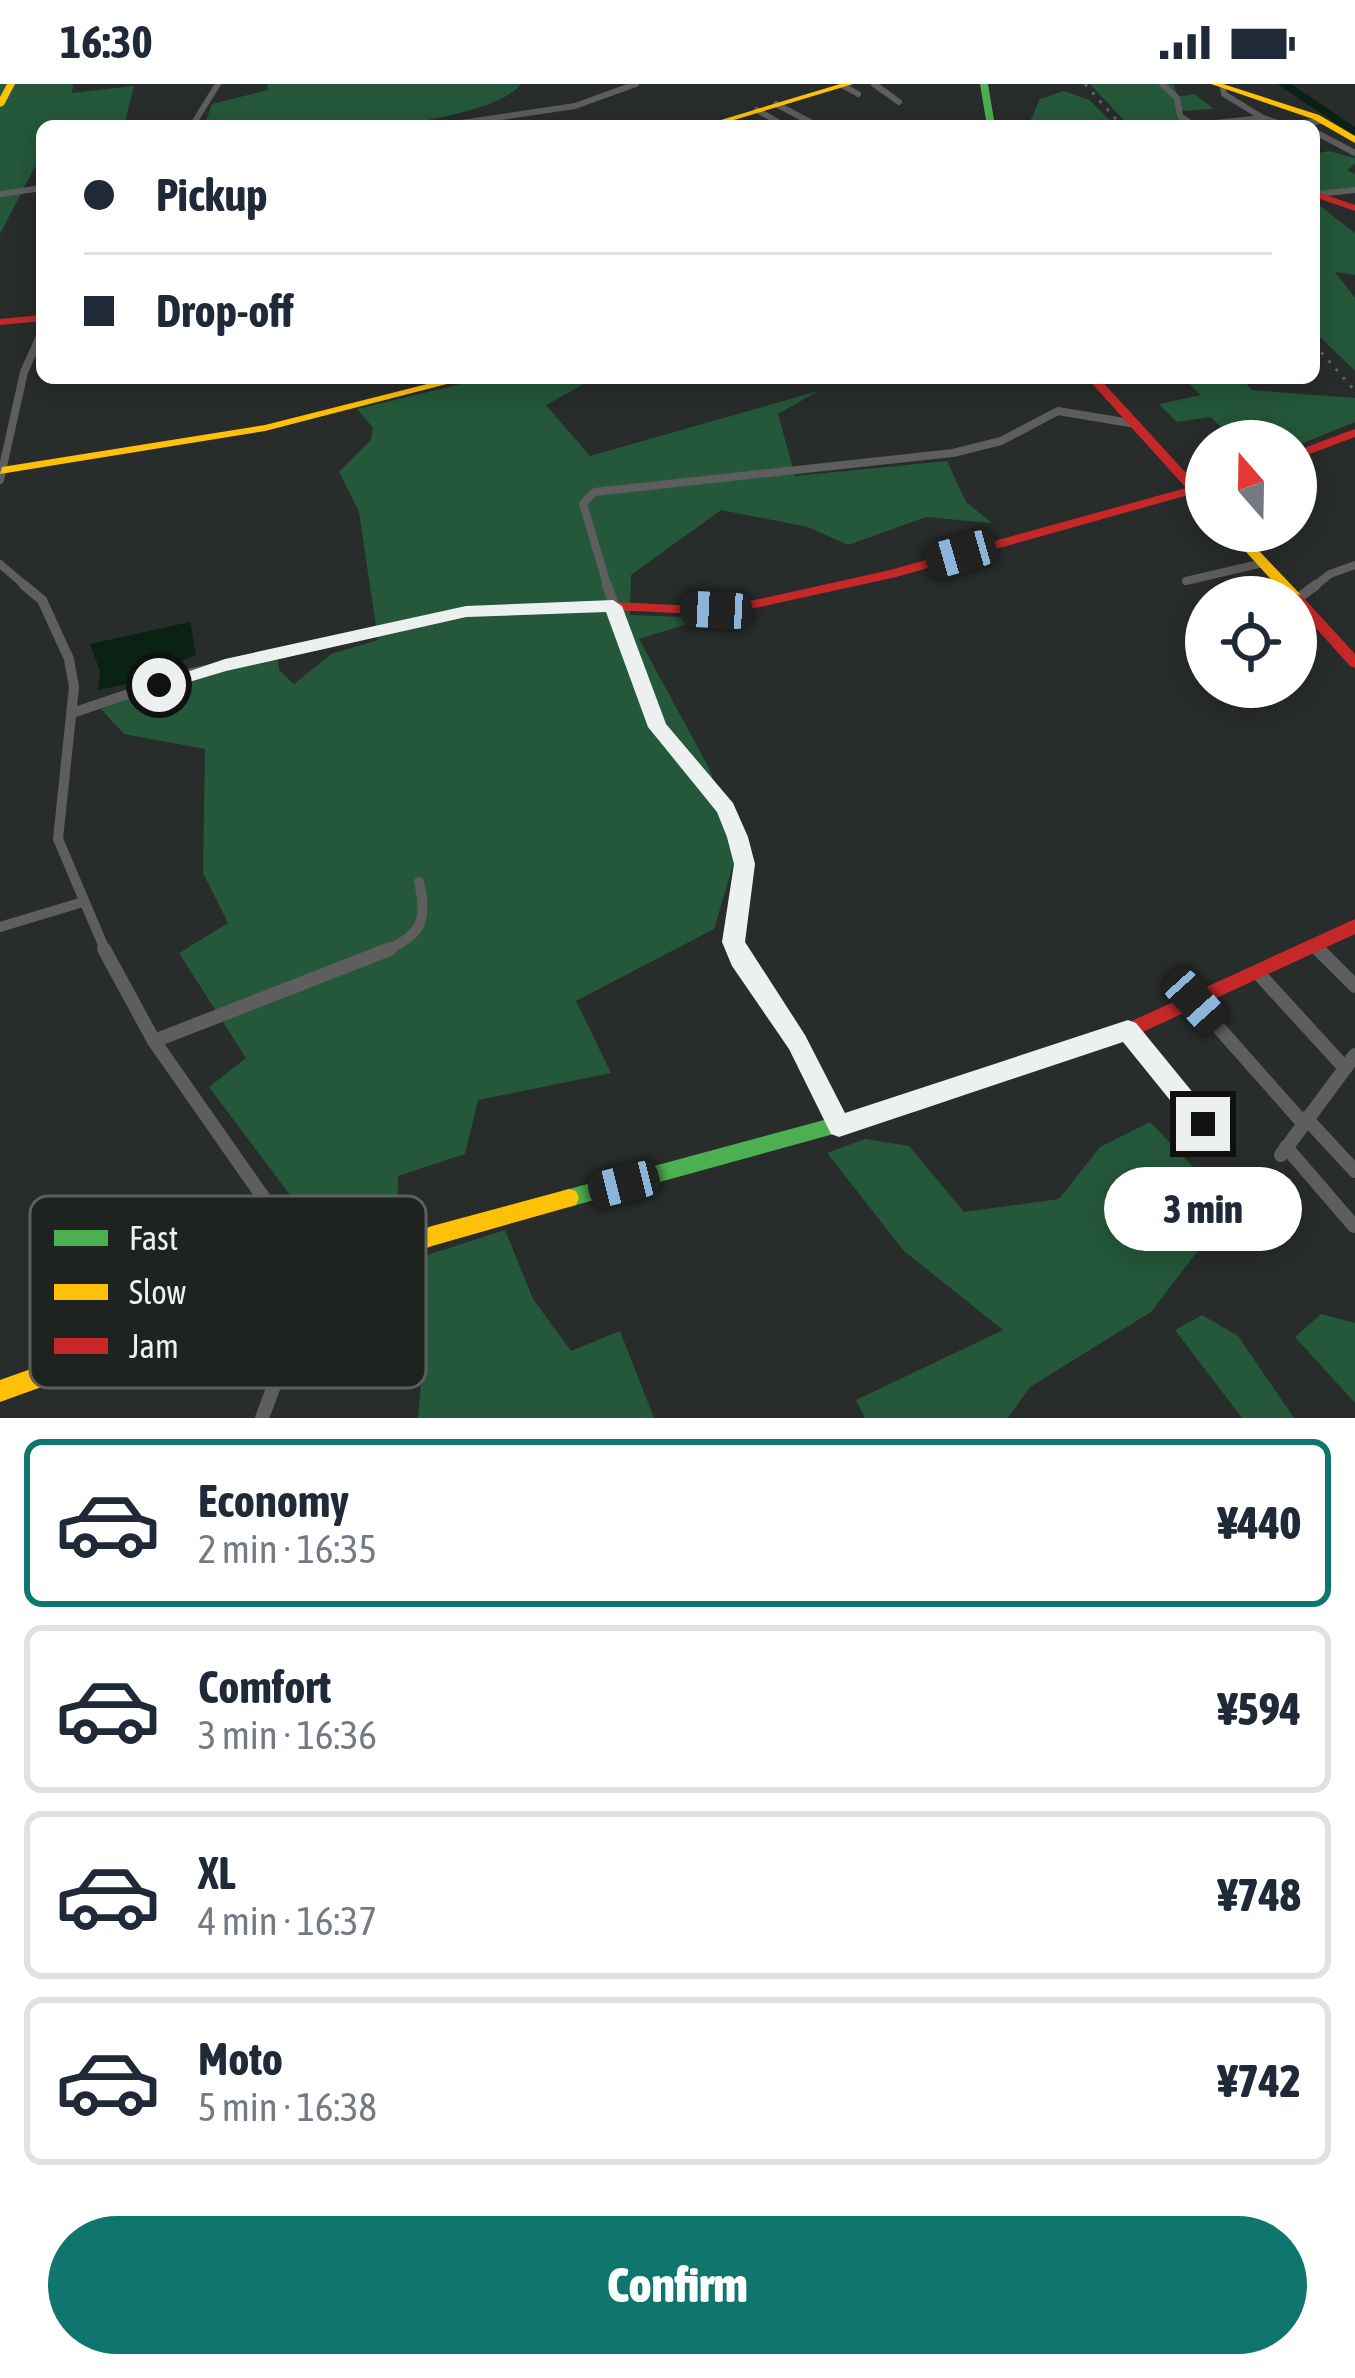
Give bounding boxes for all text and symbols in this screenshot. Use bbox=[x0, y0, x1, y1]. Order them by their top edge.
text: 16:30 bbox=[60, 16, 153, 68]
text: Pickup bbox=[156, 169, 267, 221]
text: Drop-off bbox=[156, 285, 294, 337]
north arrow bbox=[1185, 420, 1317, 552]
map controls bbox=[1185, 420, 1317, 708]
car bbox=[921, 527, 1001, 581]
button: locate bbox=[1185, 576, 1317, 708]
car bbox=[679, 590, 753, 630]
route start bbox=[132, 658, 186, 712]
car bbox=[1158, 962, 1232, 1040]
route end bbox=[1176, 1097, 1230, 1151]
car bbox=[585, 1158, 663, 1210]
callout: 3 min bbox=[1104, 1166, 1302, 1250]
text: 3 min bbox=[1163, 1187, 1243, 1231]
legend bbox=[30, 1196, 426, 1388]
text: Fast bbox=[129, 1219, 178, 1257]
text: Slow bbox=[129, 1273, 186, 1311]
text: Jam bbox=[129, 1327, 179, 1365]
icon: car bbox=[54, 1469, 162, 1577]
text: Economy bbox=[198, 1475, 349, 1527]
text: ¥440 bbox=[1218, 1497, 1301, 1549]
text: 2 min · 16:35 bbox=[198, 1527, 377, 1571]
icon: car bbox=[54, 1655, 162, 1763]
text: Comfort bbox=[198, 1661, 331, 1713]
text: ¥594 bbox=[1218, 1683, 1301, 1735]
text: 3 min · 16:36 bbox=[198, 1713, 377, 1757]
icon: car bbox=[54, 1841, 162, 1949]
text: XL bbox=[198, 1847, 236, 1899]
text: ¥748 bbox=[1218, 1869, 1301, 1921]
text: 4 min · 16:37 bbox=[198, 1899, 377, 1943]
icon: car bbox=[54, 2027, 162, 2135]
text: Moto bbox=[198, 2033, 283, 2085]
text: ¥742 bbox=[1218, 2055, 1301, 2107]
text: 5 min · 16:38 bbox=[198, 2085, 377, 2129]
button: Confirm bbox=[48, 2216, 1307, 2354]

